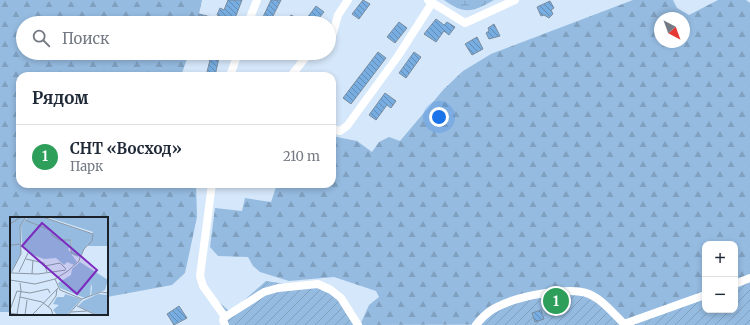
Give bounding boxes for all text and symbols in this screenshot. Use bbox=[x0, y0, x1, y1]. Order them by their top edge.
north arrow bbox=[654, 12, 690, 48]
search box bbox=[16, 16, 336, 60]
icon: search bbox=[30, 27, 52, 49]
text: Поиск bbox=[62, 29, 109, 48]
text: Рядом bbox=[32, 87, 88, 109]
your location bbox=[429, 107, 449, 127]
text: СНТ «Восход» bbox=[70, 139, 182, 158]
text: 1 bbox=[42, 148, 48, 165]
text: 210 m bbox=[283, 148, 320, 165]
text: Парк bbox=[70, 158, 103, 175]
inset map bbox=[10, 217, 108, 315]
map controls bbox=[702, 241, 738, 313]
button: + bbox=[702, 241, 738, 277]
button: − bbox=[702, 277, 738, 313]
pin: 1 bbox=[543, 286, 569, 316]

